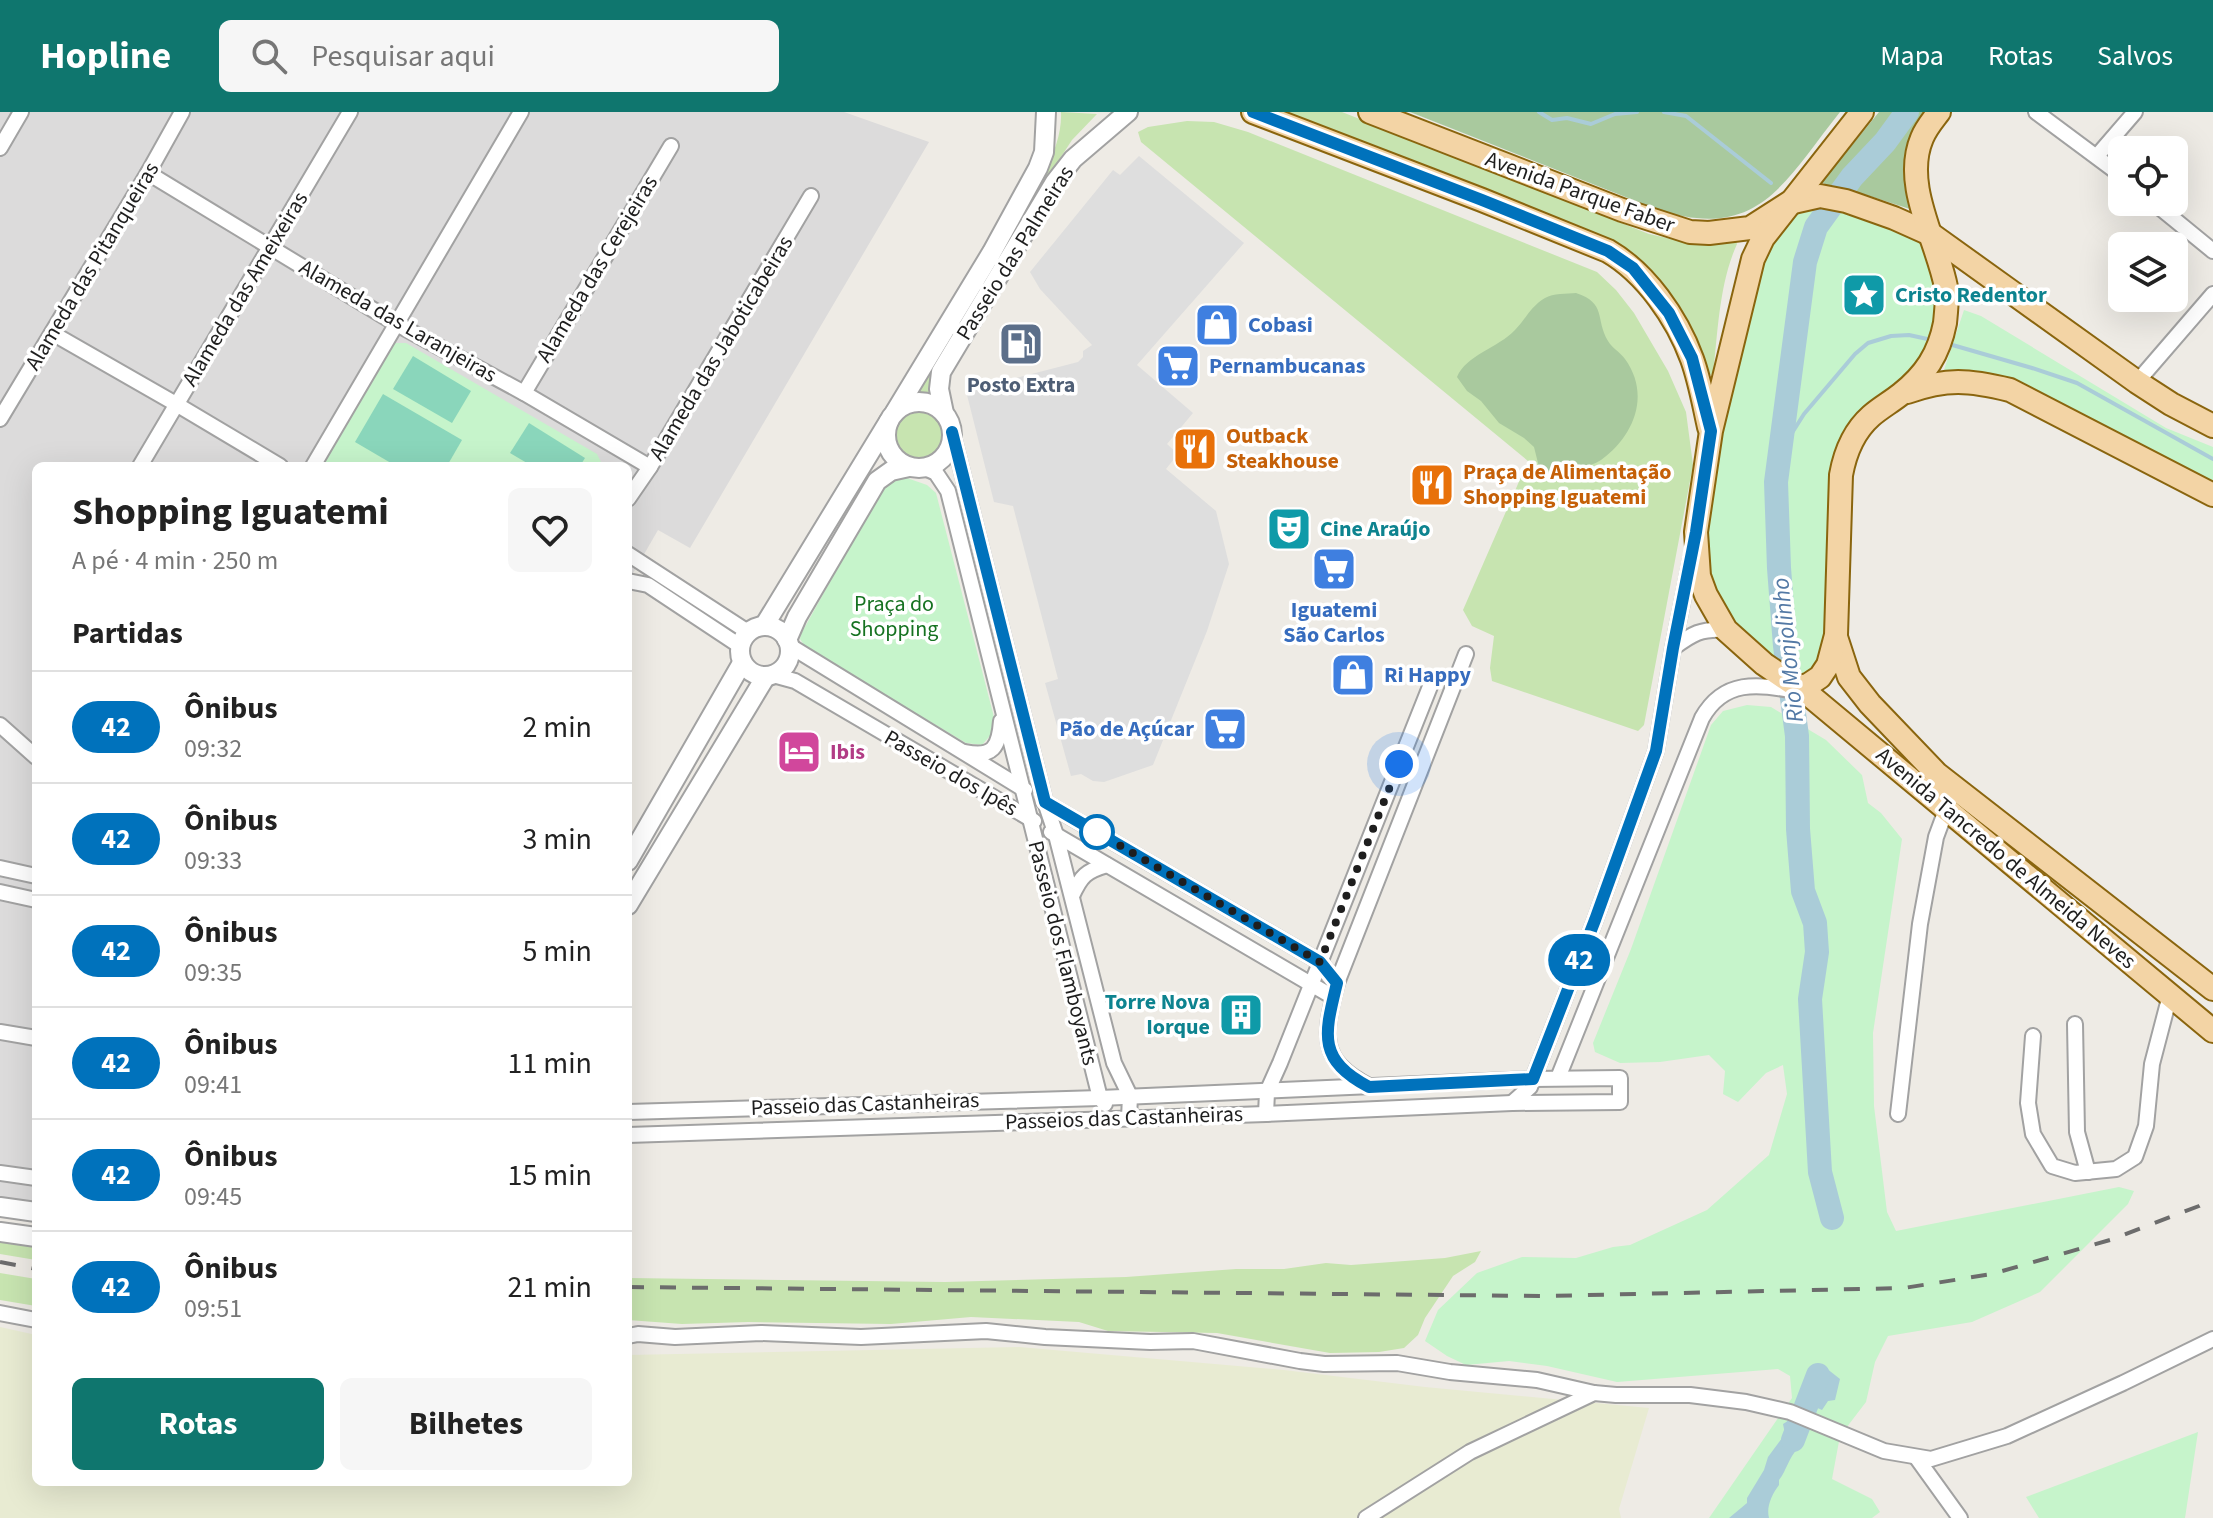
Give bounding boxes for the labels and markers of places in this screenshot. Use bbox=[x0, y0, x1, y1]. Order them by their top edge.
place icon: Cristo Redentor bbox=[1840, 271, 1888, 319]
place label: Cristo Redentor bbox=[1895, 279, 2047, 311]
shop icon: Cobasi bbox=[1193, 301, 1241, 349]
place label: Cobasi bbox=[1248, 309, 1313, 341]
fuel station icon: Posto Extra bbox=[997, 320, 1045, 368]
supermarket icon: Pernambucanas bbox=[1154, 342, 1202, 390]
place label: Pernambucanas bbox=[1209, 350, 1366, 382]
place label: Posto Extra bbox=[967, 369, 1075, 401]
place label: Outback Steakhouse bbox=[1226, 420, 1339, 477]
restaurant icon: Outback Steakhouse bbox=[1171, 425, 1219, 473]
place label: Praça de Alimentação Shopping Iguatemi bbox=[1463, 456, 1672, 513]
restaurant icon: Praça de Alimentação Shopping Iguatemi bbox=[1408, 461, 1456, 509]
theatre icon: Cine Araújo bbox=[1265, 505, 1313, 553]
place label: Cine Araújo bbox=[1320, 513, 1430, 545]
supermarket icon: Iguatemi São Carlos bbox=[1310, 545, 1358, 593]
place label: Iguatemi São Carlos bbox=[1283, 594, 1385, 651]
shop icon: Ri Happy bbox=[1329, 651, 1377, 699]
place label: Ri Happy bbox=[1384, 659, 1471, 691]
supermarket icon: Pão de Açúcar bbox=[1201, 705, 1249, 753]
place label: Pão de Açúcar bbox=[1059, 713, 1194, 745]
hotel icon: Ibis bbox=[775, 728, 823, 776]
place label: Ibis bbox=[830, 736, 865, 768]
unlabelled marker bbox=[1080, 815, 1114, 849]
place label: Torre Nova Iorque bbox=[1105, 986, 1210, 1043]
building icon: Torre Nova Iorque bbox=[1217, 991, 1265, 1039]

